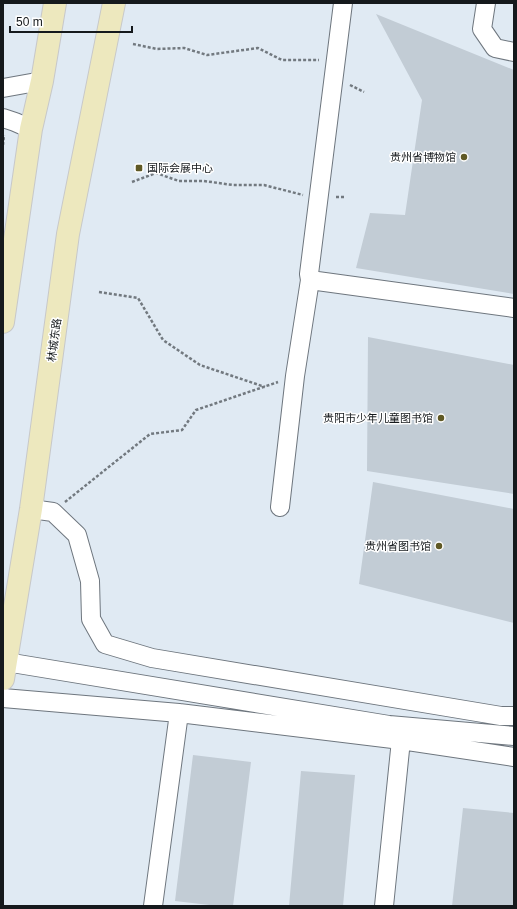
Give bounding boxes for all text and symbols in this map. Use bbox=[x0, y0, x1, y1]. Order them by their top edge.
scale bar bbox=[10, 8, 132, 34]
text: 50 m bbox=[16, 15, 43, 29]
place label: 贵州省博物馆 bbox=[390, 151, 456, 163]
marker: 贵州省博物馆 bbox=[459, 152, 469, 162]
place label: 国际会展中心 bbox=[147, 162, 213, 174]
marker: 国际会展中心 bbox=[134, 163, 144, 173]
street label: 林城东路 bbox=[45, 317, 63, 363]
place label: 贵阳市少年儿童图书馆 bbox=[323, 412, 433, 424]
marker: 贵阳市少年儿童图书馆 bbox=[436, 413, 446, 423]
place label: 贵州省图书馆 bbox=[365, 540, 431, 552]
marker: 贵州省图书馆 bbox=[434, 541, 444, 551]

